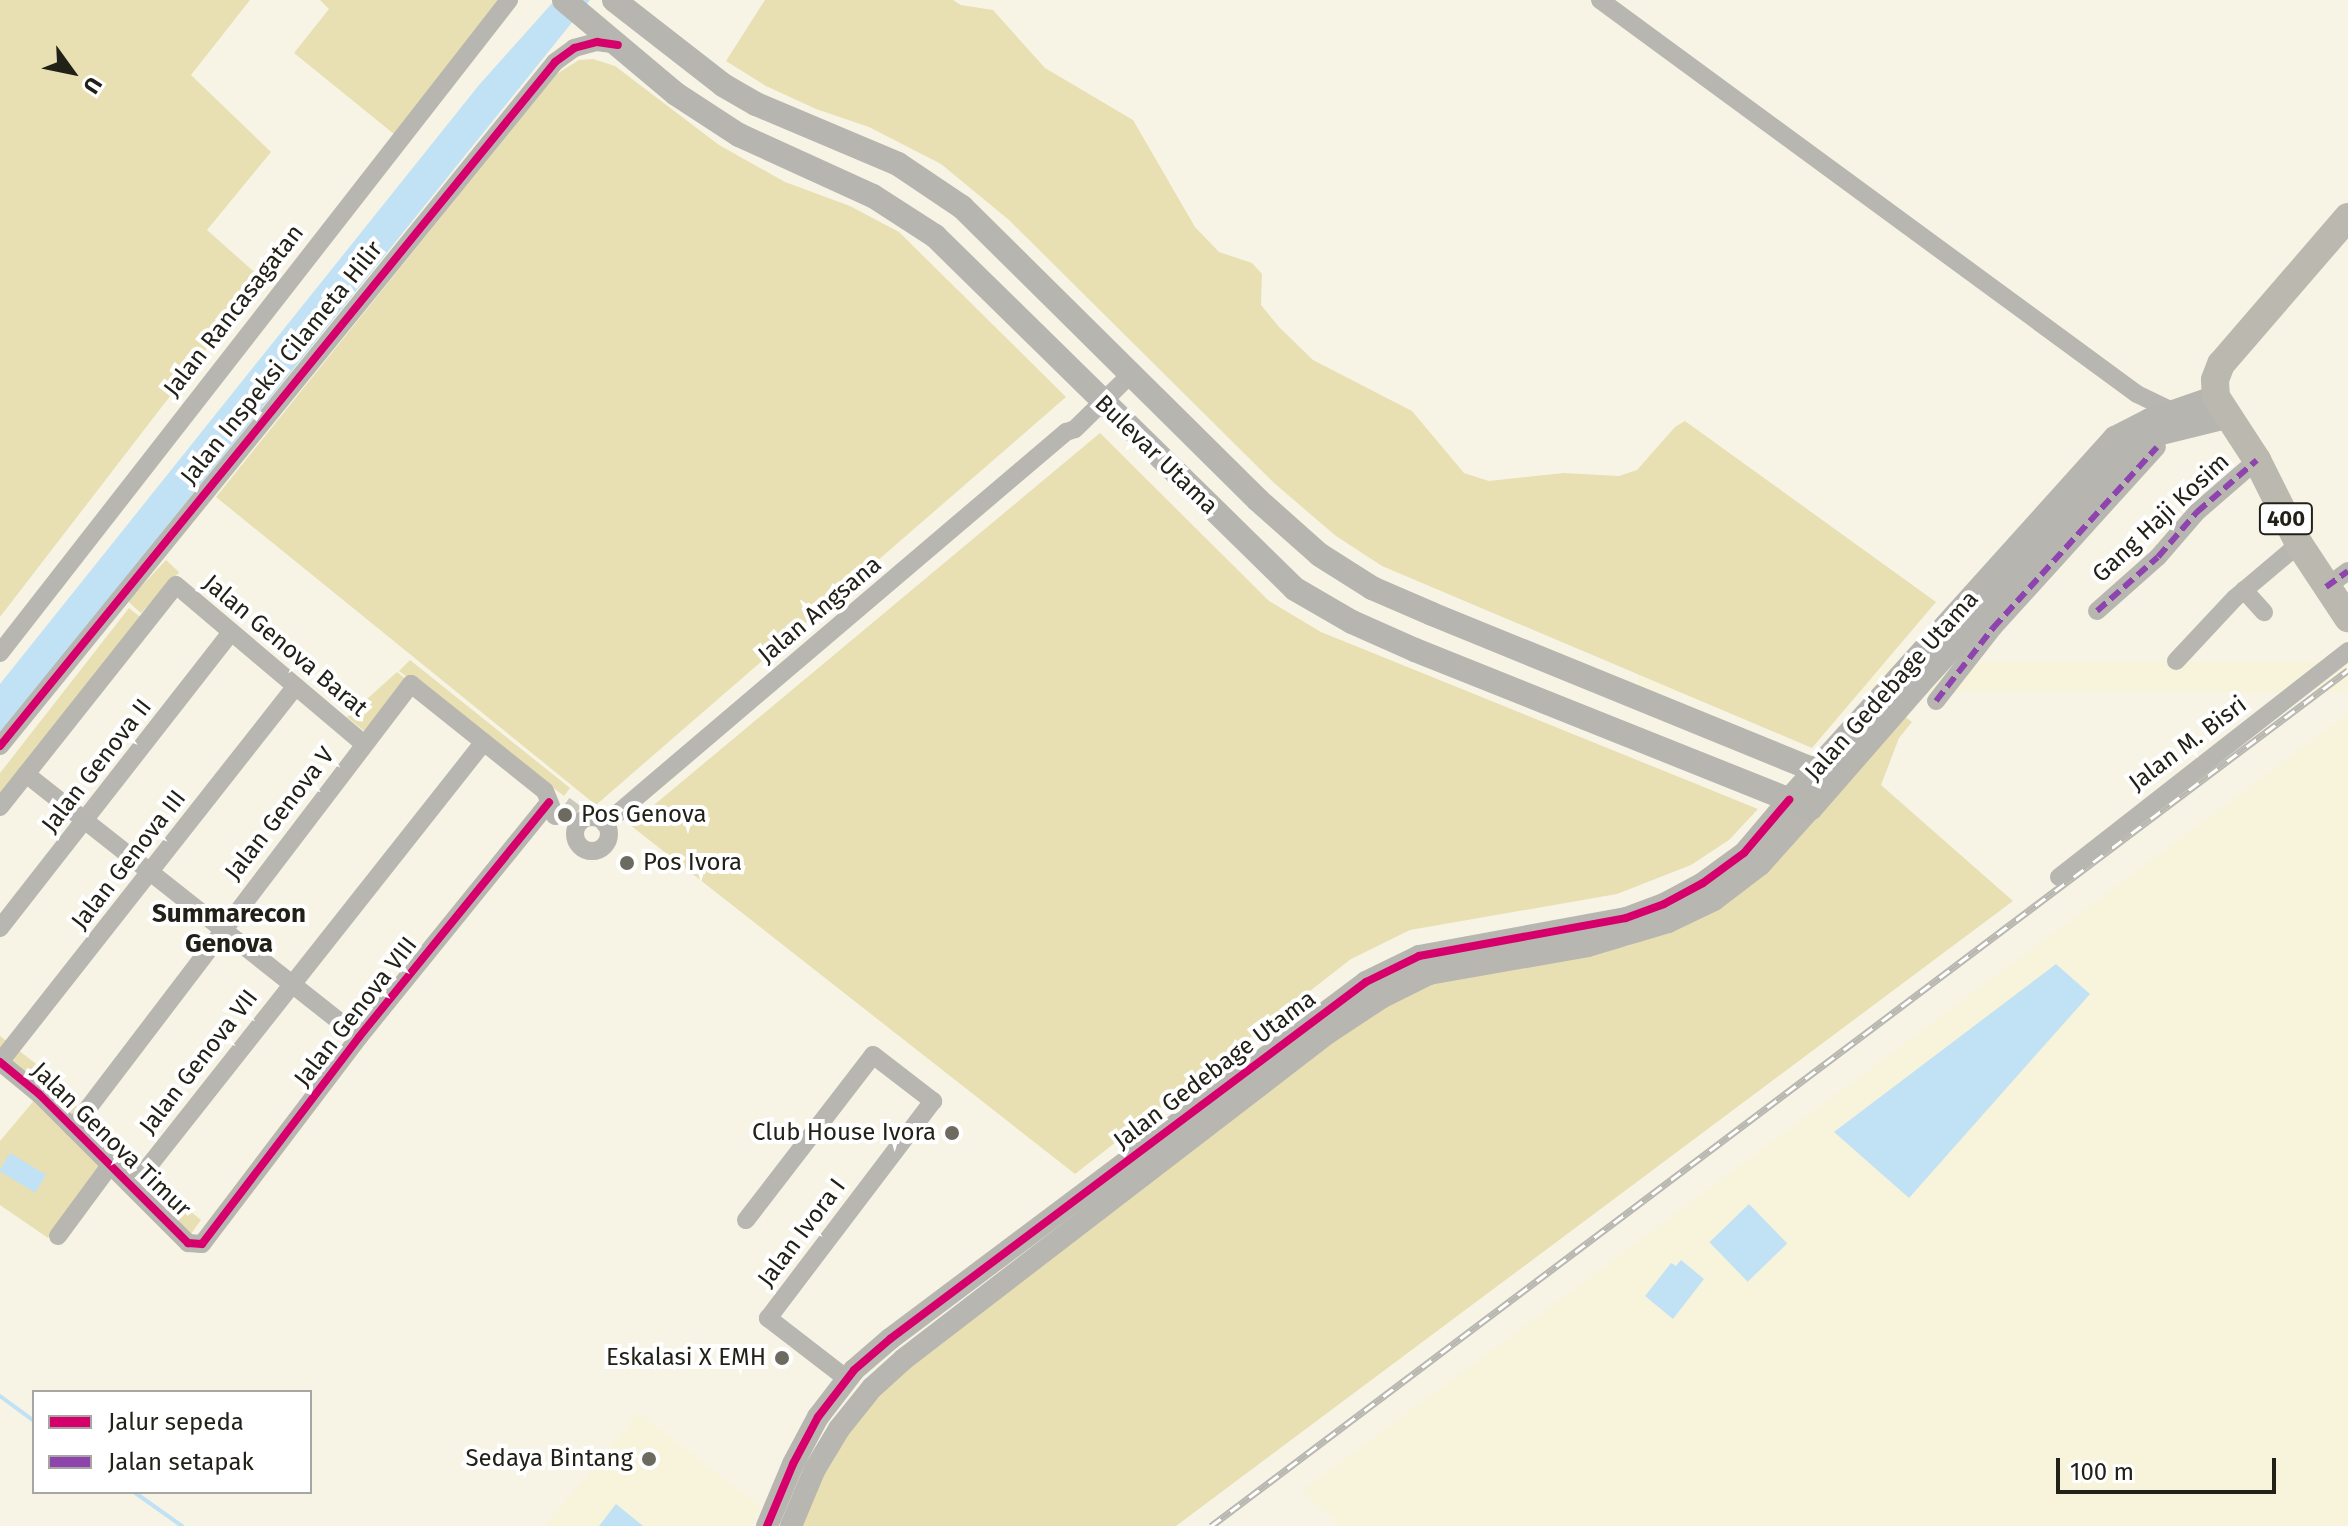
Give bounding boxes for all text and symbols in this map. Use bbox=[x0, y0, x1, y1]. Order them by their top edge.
north arrow bbox=[32, 32, 112, 112]
text: U bbox=[77, 72, 108, 99]
street label: Jalan Rancasagatan bbox=[158, 219, 310, 403]
street label: Jalan Inspeksi Cilameta Hilir bbox=[175, 236, 389, 490]
street label: Bulevar Utama bbox=[1089, 389, 1223, 521]
street label: Gang Haji Kosim bbox=[2087, 447, 2235, 589]
road number: 400 bbox=[2258, 501, 2314, 537]
street label: Jalan Angsana bbox=[753, 550, 887, 670]
street label: Jalan Genova Barat bbox=[197, 569, 373, 723]
street label: Jalan Gedebage Utama bbox=[1799, 585, 1985, 787]
street label: Jalan M. Bisri bbox=[2123, 690, 2253, 798]
street label: Jalan Genova II bbox=[36, 693, 158, 839]
street label: Jalan Genova V bbox=[219, 742, 341, 886]
street label: Jalan Genova III bbox=[66, 785, 192, 935]
place label: Pos Genova bbox=[581, 801, 706, 829]
marker: Pos Genova bbox=[556, 806, 574, 824]
place label: Pos Ivora bbox=[643, 849, 742, 877]
marker: Pos Ivora bbox=[618, 854, 636, 872]
district label: Summarecon Genova bbox=[152, 898, 306, 960]
street label: Jalan Genova VIII bbox=[289, 931, 423, 1093]
street label: Jalan Genova VII bbox=[134, 984, 264, 1140]
street label: Jalan Gedebage Utama bbox=[1108, 985, 1322, 1155]
street label: Jalan Genova Timur bbox=[25, 1057, 197, 1223]
place label: Club House Ivora bbox=[752, 1119, 936, 1147]
marker: Club House Ivora bbox=[943, 1124, 961, 1142]
street label: Jalan Ivora I bbox=[752, 1173, 852, 1293]
place label: Eskalasi X EMH bbox=[606, 1344, 766, 1372]
marker: Eskalasi X EMH bbox=[773, 1349, 791, 1367]
legend bbox=[32, 1390, 312, 1494]
text: Jalur sepeda bbox=[108, 1408, 244, 1436]
scale bar bbox=[2060, 1442, 2280, 1492]
place label: Sedaya Bintang bbox=[465, 1445, 633, 1473]
text: Jalan setapak bbox=[108, 1448, 254, 1476]
marker: Sedaya Bintang bbox=[640, 1450, 658, 1468]
text: 100 m bbox=[2070, 1458, 2134, 1486]

